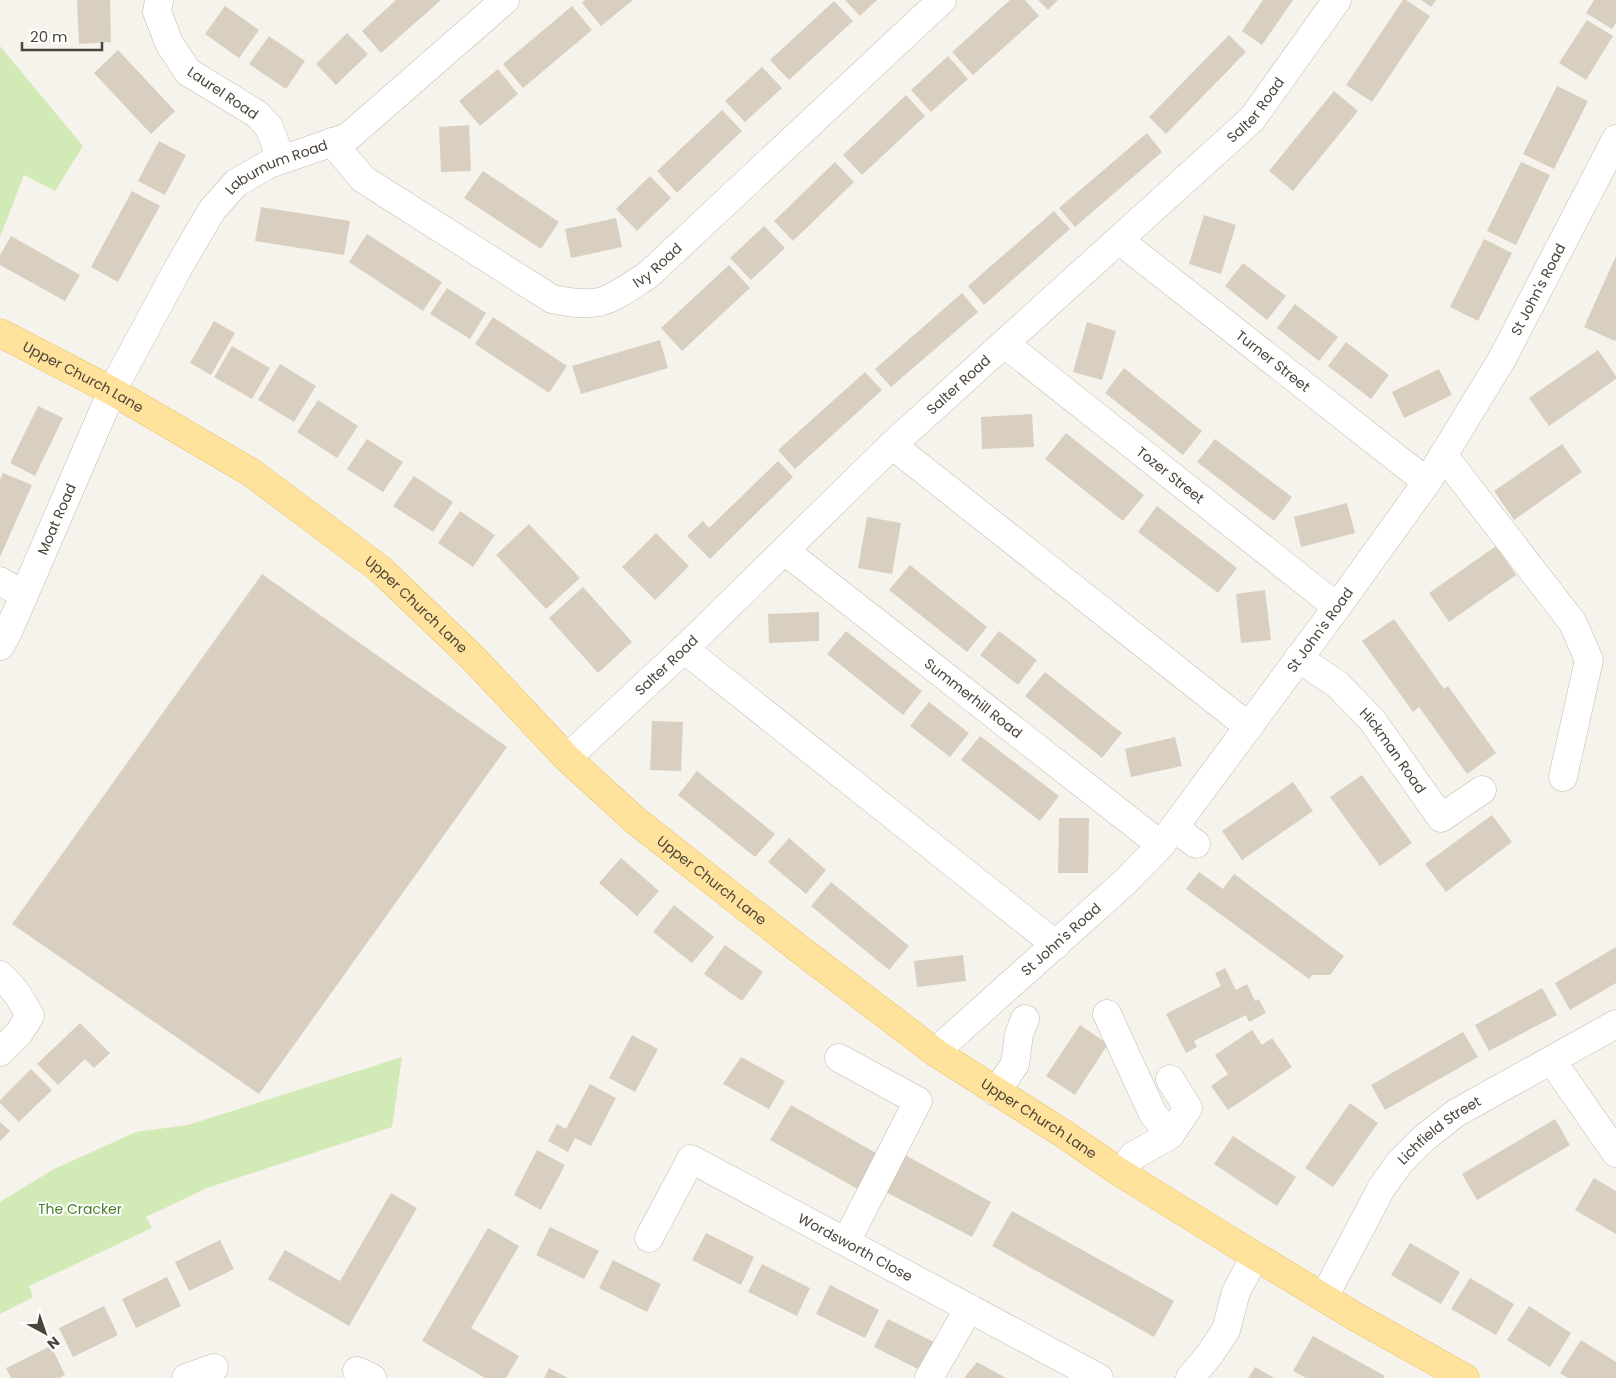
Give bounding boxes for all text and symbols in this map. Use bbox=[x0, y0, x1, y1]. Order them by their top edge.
scale bar bbox=[22, 20, 102, 52]
text: 20 m bbox=[30, 26, 68, 47]
street label: Laurel Road bbox=[183, 62, 263, 124]
street label: Salter Road bbox=[1222, 73, 1289, 147]
street label: Laburnum Road bbox=[220, 135, 330, 199]
street label: Ivy Road bbox=[629, 238, 686, 292]
street label: St John's Road bbox=[1506, 240, 1570, 339]
street label: Turner Street bbox=[1232, 326, 1314, 397]
street label: Upper Church Lane bbox=[19, 336, 148, 418]
street label: Salter Road bbox=[922, 350, 995, 419]
street label: Tozer Street bbox=[1132, 442, 1209, 508]
street label: Moat Road bbox=[32, 480, 81, 558]
street label: Upper Church Lane bbox=[361, 551, 472, 658]
street label: St John's Road bbox=[1282, 583, 1358, 677]
street label: Salter Road bbox=[630, 630, 703, 700]
street label: Summerhill Road bbox=[920, 654, 1026, 743]
street label: Hickman Road bbox=[1355, 703, 1431, 798]
street label: Upper Church Lane bbox=[653, 831, 771, 930]
street label: St John's Road bbox=[1017, 898, 1105, 980]
street label: Upper Church Lane bbox=[977, 1074, 1101, 1164]
street label: Lichfield Street bbox=[1393, 1091, 1484, 1169]
park label: The Cracker bbox=[38, 1199, 122, 1219]
street label: Wordsworth Close bbox=[794, 1208, 916, 1286]
north arrow bbox=[20, 1308, 70, 1358]
text: N bbox=[43, 1332, 64, 1354]

